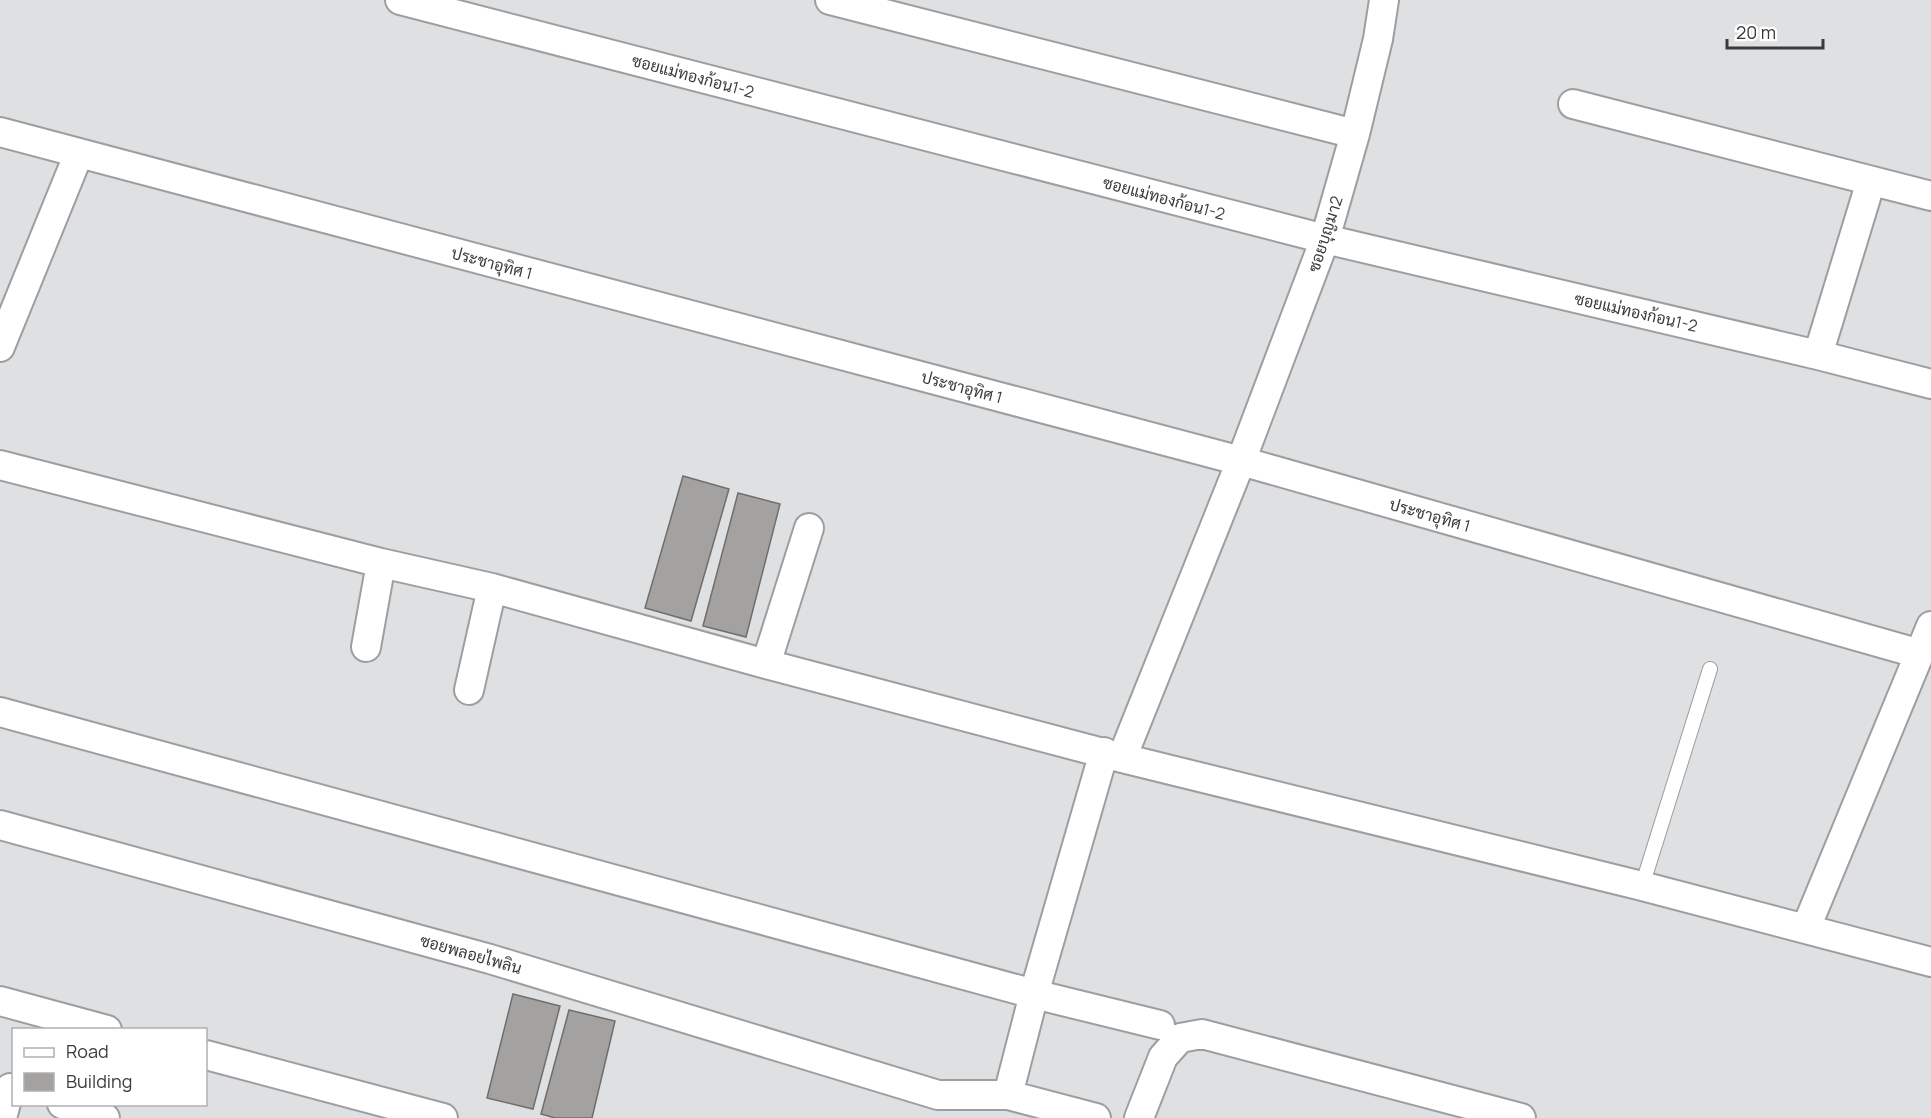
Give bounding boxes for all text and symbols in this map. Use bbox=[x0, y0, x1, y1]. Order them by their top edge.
scale bar bbox=[1727, 12, 1823, 50]
text: 20 m bbox=[1736, 20, 1776, 44]
street label: ซอยแม่ทองก้อน1-2 bbox=[630, 49, 756, 103]
street label: ซอยแม่ทองก้อน1-2 bbox=[1101, 171, 1227, 225]
street label: ซอยบุญมา2 bbox=[1302, 193, 1349, 275]
street label: ประชาอุทิศ 1 bbox=[449, 242, 535, 285]
street label: ซอยแม่ทองก้อน1-2 bbox=[1572, 287, 1700, 337]
street label: ประชาอุทิศ 1 bbox=[919, 366, 1005, 409]
street label: ประชาอุทิศ 1 bbox=[1387, 493, 1473, 538]
street label: ซอยพลอยไพลิน bbox=[418, 929, 524, 979]
legend bbox=[12, 1028, 207, 1106]
text: Road bbox=[66, 1039, 109, 1063]
text: Building bbox=[66, 1069, 132, 1093]

